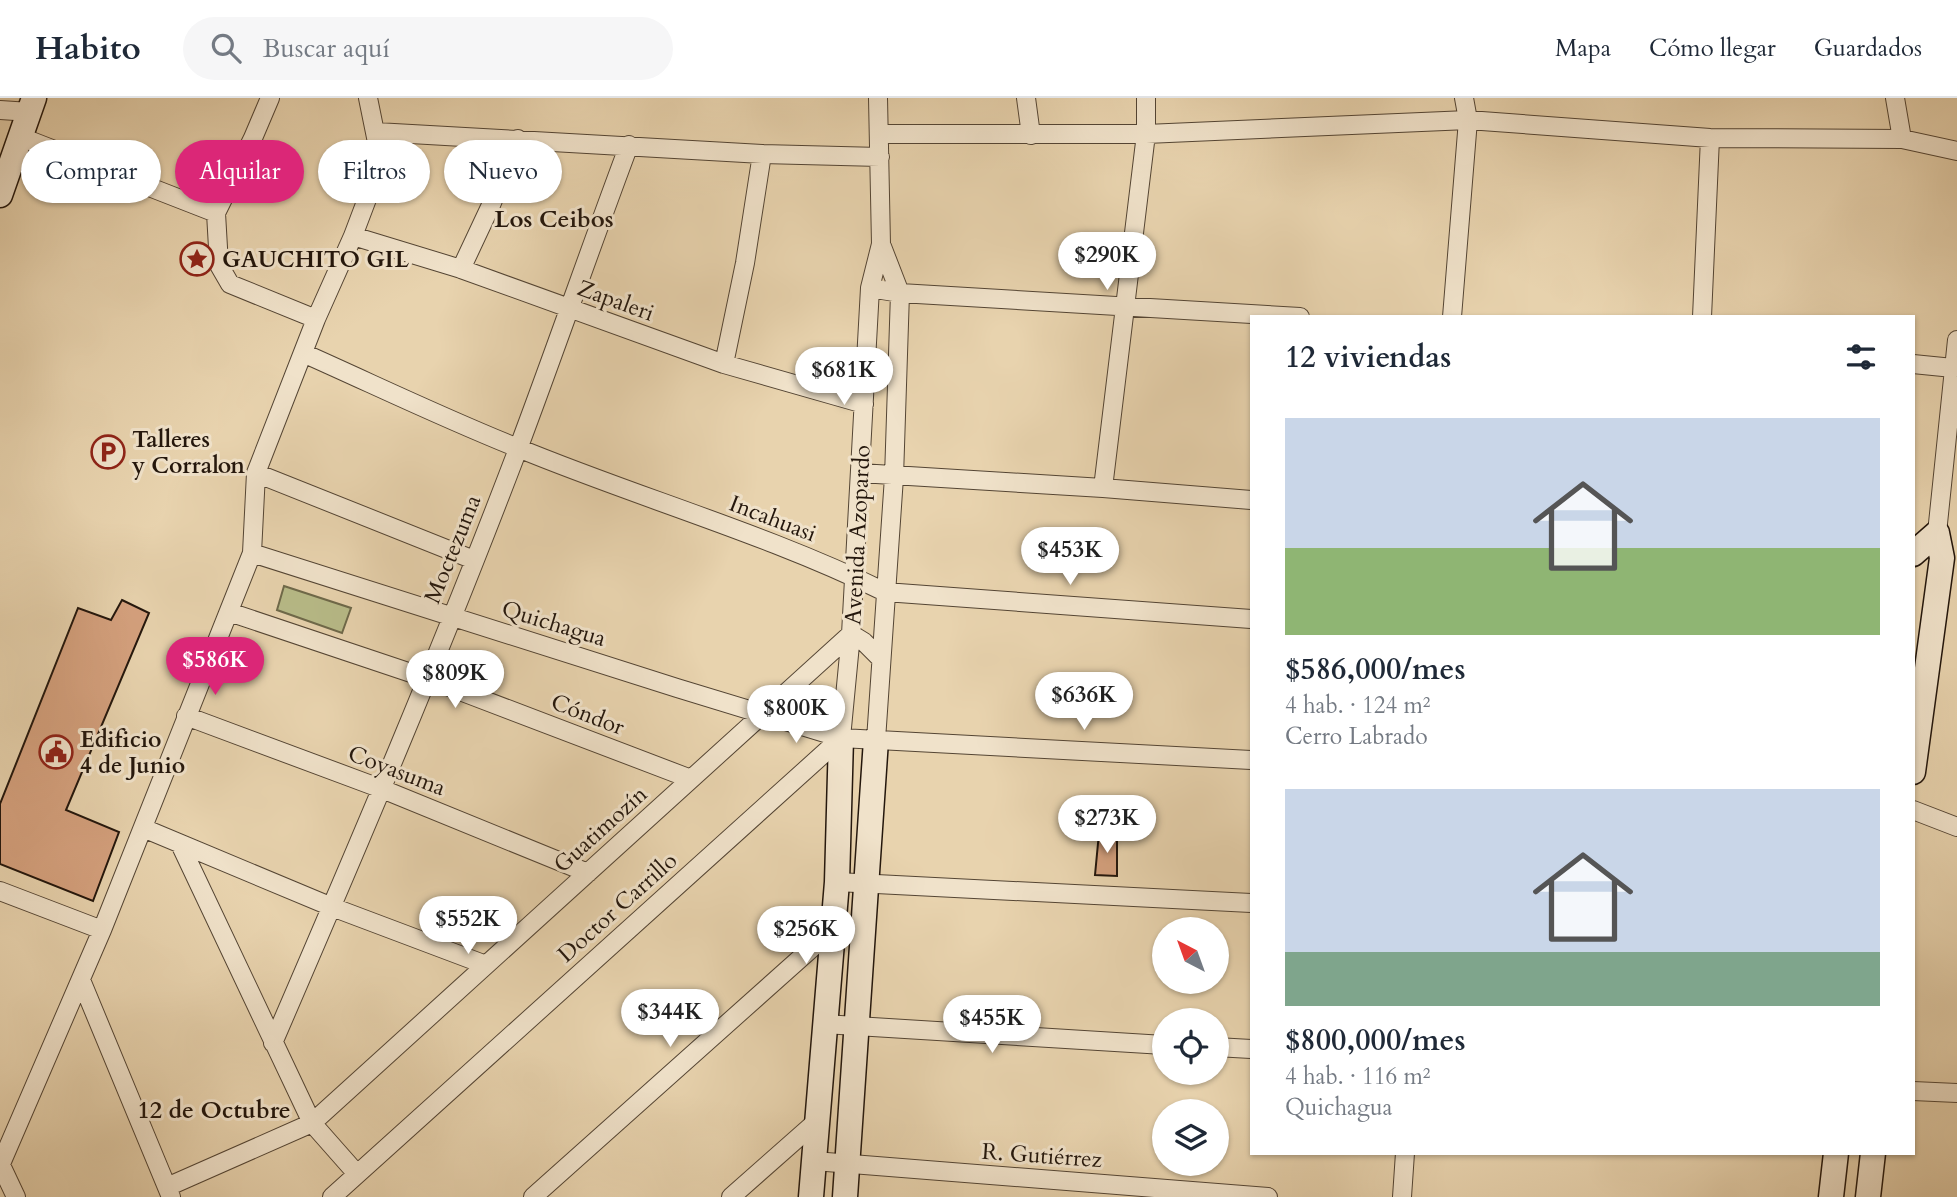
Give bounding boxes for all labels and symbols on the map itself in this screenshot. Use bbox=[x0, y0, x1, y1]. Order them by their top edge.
district label: Los Ceibos bbox=[494, 203, 614, 236]
pin: $290K bbox=[1058, 232, 1156, 292]
place icon: GAUCHITO GIL bbox=[178, 240, 216, 278]
place label: GAUCHITO GIL bbox=[222, 244, 409, 275]
street label: Zapaleri bbox=[573, 272, 659, 329]
pin: $681K bbox=[795, 348, 893, 407]
place label: Talleres y Corralon bbox=[131, 424, 245, 481]
parking icon: Talleres y Corralon bbox=[89, 433, 127, 471]
street label: Avenida Azopardo bbox=[837, 444, 878, 626]
street label: Incahuasi bbox=[725, 488, 821, 549]
street label: Moctezuma bbox=[417, 490, 488, 608]
pin: $453K bbox=[1021, 528, 1119, 587]
street label: Quichagua bbox=[498, 593, 610, 654]
pin: $586K bbox=[166, 638, 264, 697]
pin: $809K bbox=[406, 650, 504, 710]
pin: $636K bbox=[1035, 672, 1133, 732]
street label: Cóndor bbox=[547, 686, 629, 743]
pin: $800K bbox=[747, 686, 845, 745]
place label: Edificio 4 de Junio bbox=[80, 724, 185, 781]
public building icon: Edificio 4 de Junio bbox=[37, 733, 75, 771]
street label: Coyasuma bbox=[344, 738, 450, 803]
street label: Guatimozín bbox=[547, 779, 654, 880]
pin: $273K bbox=[1058, 796, 1156, 855]
street label: Doctor Carrillo bbox=[551, 845, 684, 969]
pin: $552K bbox=[419, 896, 517, 956]
pin: $256K bbox=[757, 906, 855, 966]
north arrow bbox=[1152, 917, 1228, 994]
pin: $344K bbox=[621, 990, 719, 1049]
pin: $455K bbox=[943, 996, 1041, 1055]
district label: 12 de Octubre bbox=[137, 1094, 291, 1127]
street label: R. Gutiérrez bbox=[981, 1136, 1103, 1175]

